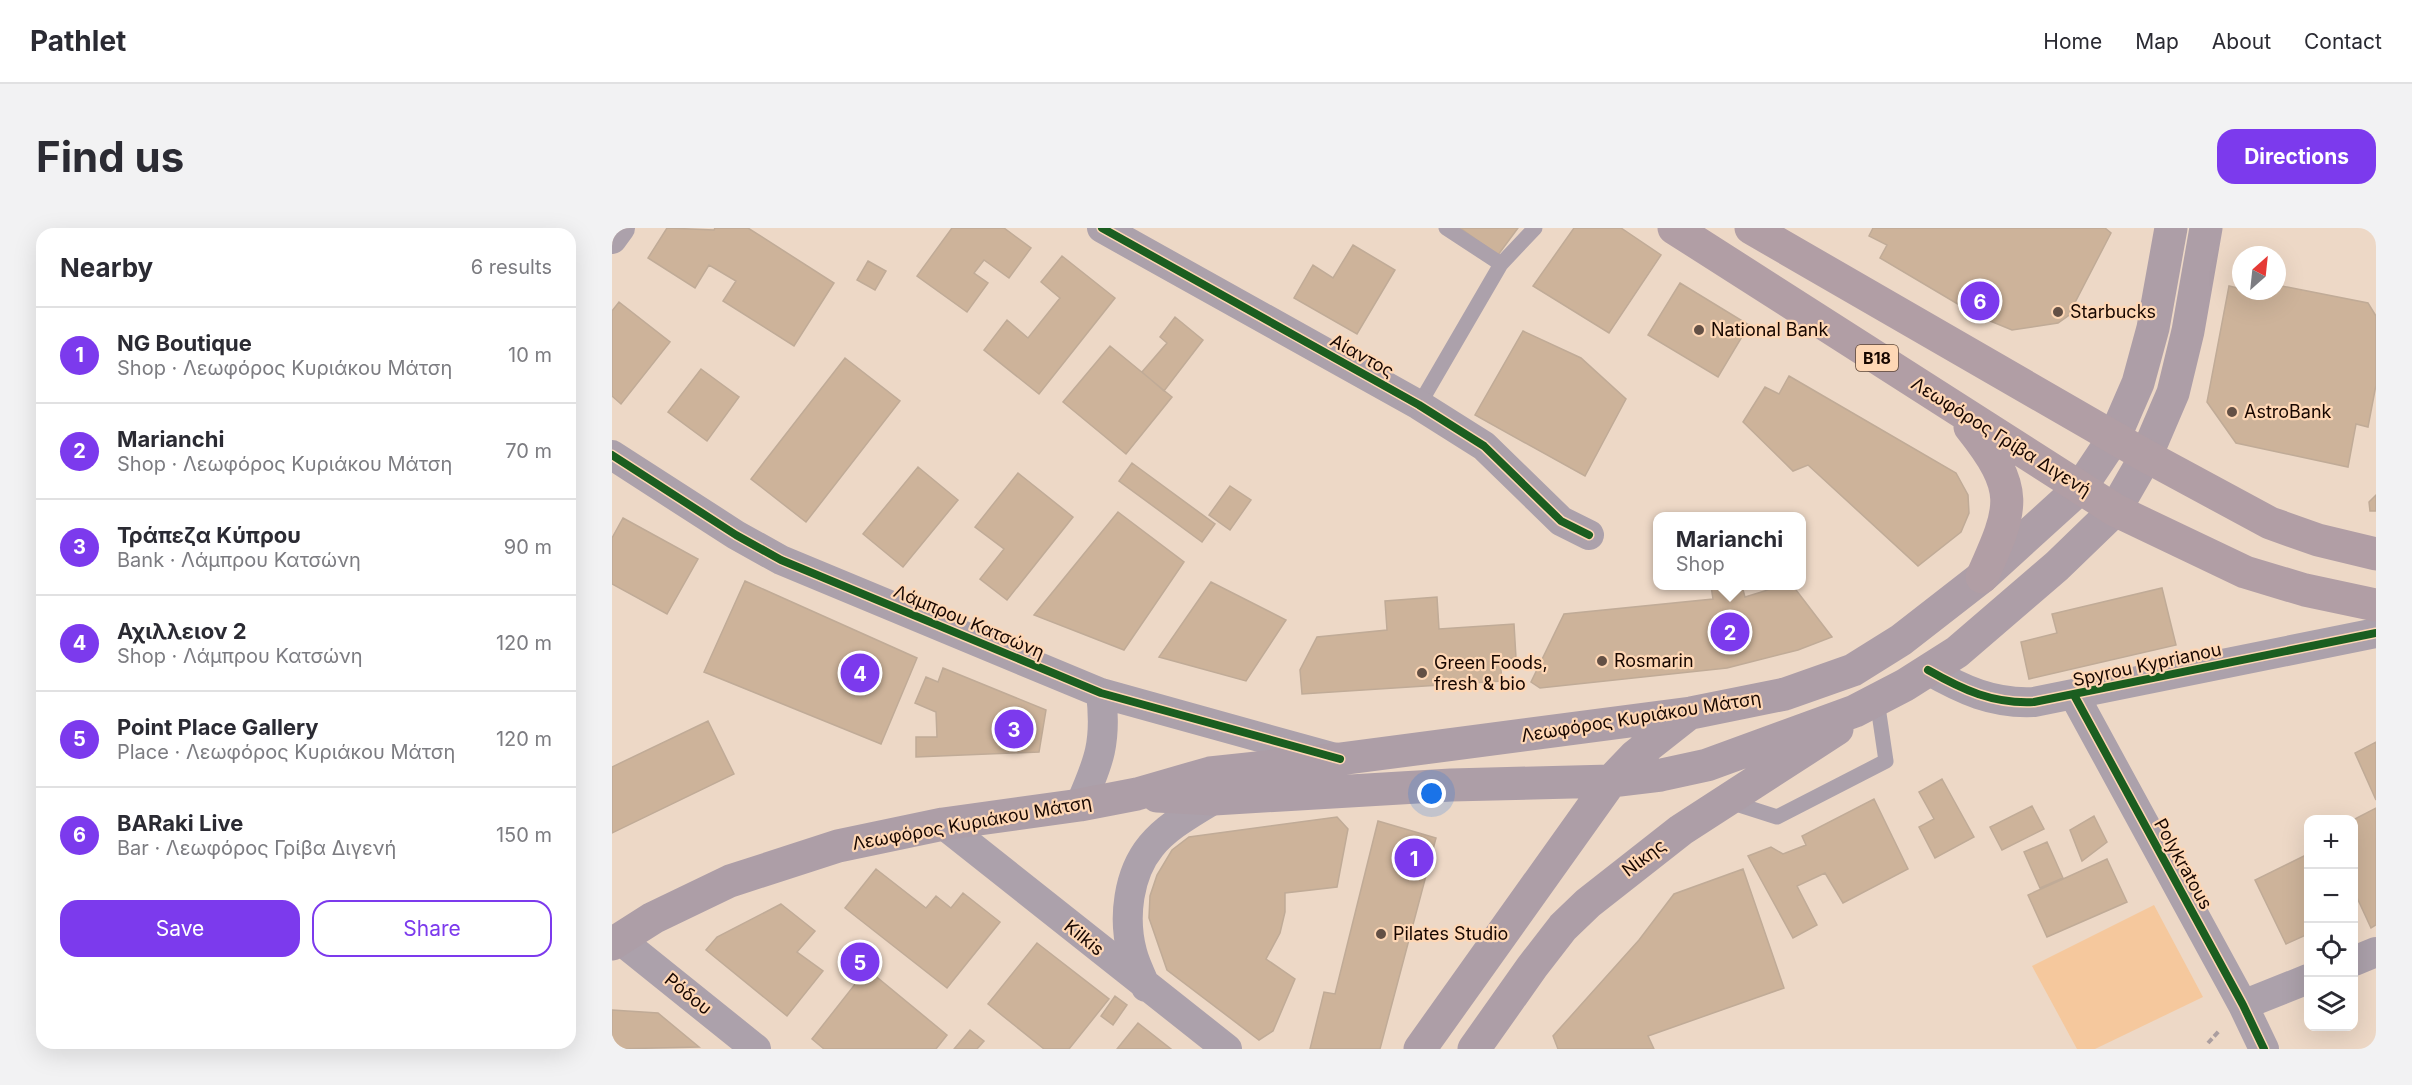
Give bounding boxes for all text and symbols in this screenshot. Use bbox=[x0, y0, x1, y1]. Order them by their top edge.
text: Pathlet bbox=[30, 24, 126, 58]
text: Home bbox=[2043, 29, 2102, 54]
text: Map bbox=[2135, 29, 2179, 54]
text: About bbox=[2212, 29, 2271, 54]
text: Contact bbox=[2304, 29, 2382, 54]
button: Directions bbox=[2217, 129, 2376, 184]
text: Find us bbox=[36, 131, 184, 182]
north arrow bbox=[2232, 246, 2286, 300]
text: Nearby bbox=[60, 252, 153, 283]
text: 6 results bbox=[471, 255, 552, 279]
pin: 6 bbox=[1960, 278, 2000, 324]
place label: Starbucks bbox=[2070, 301, 2156, 322]
marker: Starbucks bbox=[2051, 305, 2065, 319]
place label: National Bank bbox=[1711, 319, 1828, 340]
marker: National Bank bbox=[1692, 323, 1706, 337]
text: NG Boutique bbox=[117, 330, 252, 356]
street label: Αίαντος bbox=[1327, 330, 1398, 382]
text: 1 bbox=[75, 343, 84, 367]
text: 10 m bbox=[508, 343, 552, 367]
road number: B18 bbox=[1856, 345, 1898, 371]
text: Shop · Λεωφόρος Κυριάκου Μάτση bbox=[117, 356, 452, 380]
street label: Λεωφόρος Γρίβα Διγενή bbox=[1908, 373, 2095, 500]
place label: AstroBank bbox=[2244, 401, 2332, 422]
marker: AstroBank bbox=[2225, 405, 2239, 419]
text: Marianchi bbox=[117, 426, 224, 452]
text: 2 bbox=[73, 439, 86, 463]
text: 70 m bbox=[505, 439, 552, 463]
text: Shop · Λεωφόρος Κυριάκου Μάτση bbox=[117, 452, 452, 476]
popup bbox=[1653, 512, 1806, 590]
text: Τράπεζα Κύπρου bbox=[117, 522, 301, 548]
text: Marianchi bbox=[1676, 526, 1783, 552]
text: 3 bbox=[73, 535, 86, 559]
text: 90 m bbox=[504, 535, 552, 559]
text: Bank · Λάμπρου Κατσώνη bbox=[117, 548, 361, 572]
text: Shop bbox=[1676, 552, 1725, 576]
street label: Λάμπρου Κατσώνη bbox=[891, 580, 1048, 663]
pin: 2 bbox=[1710, 610, 1750, 654]
text: Αχιλλειον 2 bbox=[117, 618, 247, 644]
text: 4 bbox=[73, 631, 86, 655]
text: 120 m bbox=[496, 631, 552, 655]
street label: Spyrou Kyprianou bbox=[2071, 638, 2223, 691]
text: Shop · Λάμπρου Κατσώνη bbox=[117, 644, 363, 668]
pin: 4 bbox=[840, 650, 880, 696]
place label: Rosmarin bbox=[1614, 650, 1694, 671]
place label: Green Foods, fresh & bio bbox=[1434, 652, 1548, 694]
marker: Rosmarin bbox=[1595, 654, 1609, 668]
marker: Green Foods, fresh & bio bbox=[1415, 666, 1429, 680]
street label: Λεωφόρος Κυριάκου Μάτση bbox=[1519, 687, 1762, 746]
pin: 3 bbox=[994, 706, 1034, 752]
text: Point Place Gallery bbox=[117, 714, 319, 740]
text: 5 bbox=[73, 727, 86, 751]
text: 120 m bbox=[496, 727, 552, 751]
text: Place · Λεωφόρος Κυριάκου Μάτση bbox=[117, 740, 455, 764]
your location bbox=[1417, 779, 1446, 808]
street label: Λεωφόρος Κυριάκου Μάτση bbox=[851, 791, 1093, 854]
text: BARaki Live bbox=[117, 810, 243, 836]
street label: Polykratous bbox=[2150, 815, 2217, 913]
map controls bbox=[2304, 815, 2358, 1031]
button: + bbox=[2304, 815, 2358, 869]
text: 6 bbox=[73, 823, 86, 847]
text: 150 m bbox=[496, 823, 552, 847]
street label: Νίκης bbox=[1618, 835, 1670, 881]
text: Bar · Λεωφόρος Γρίβα Διγενή bbox=[117, 836, 396, 860]
pin: 1 bbox=[1394, 836, 1434, 880]
button: − bbox=[2304, 869, 2358, 923]
button: Save bbox=[60, 900, 300, 957]
button: Share bbox=[312, 900, 552, 957]
street label: Kilkis bbox=[1060, 915, 1108, 960]
place label: Pilates Studio bbox=[1393, 923, 1508, 944]
button: locate bbox=[2304, 923, 2358, 977]
marker: Pilates Studio bbox=[1374, 927, 1388, 941]
pin: 5 bbox=[840, 940, 880, 984]
street label: Ρόδου bbox=[661, 968, 716, 1019]
button: layers bbox=[2304, 977, 2358, 1031]

